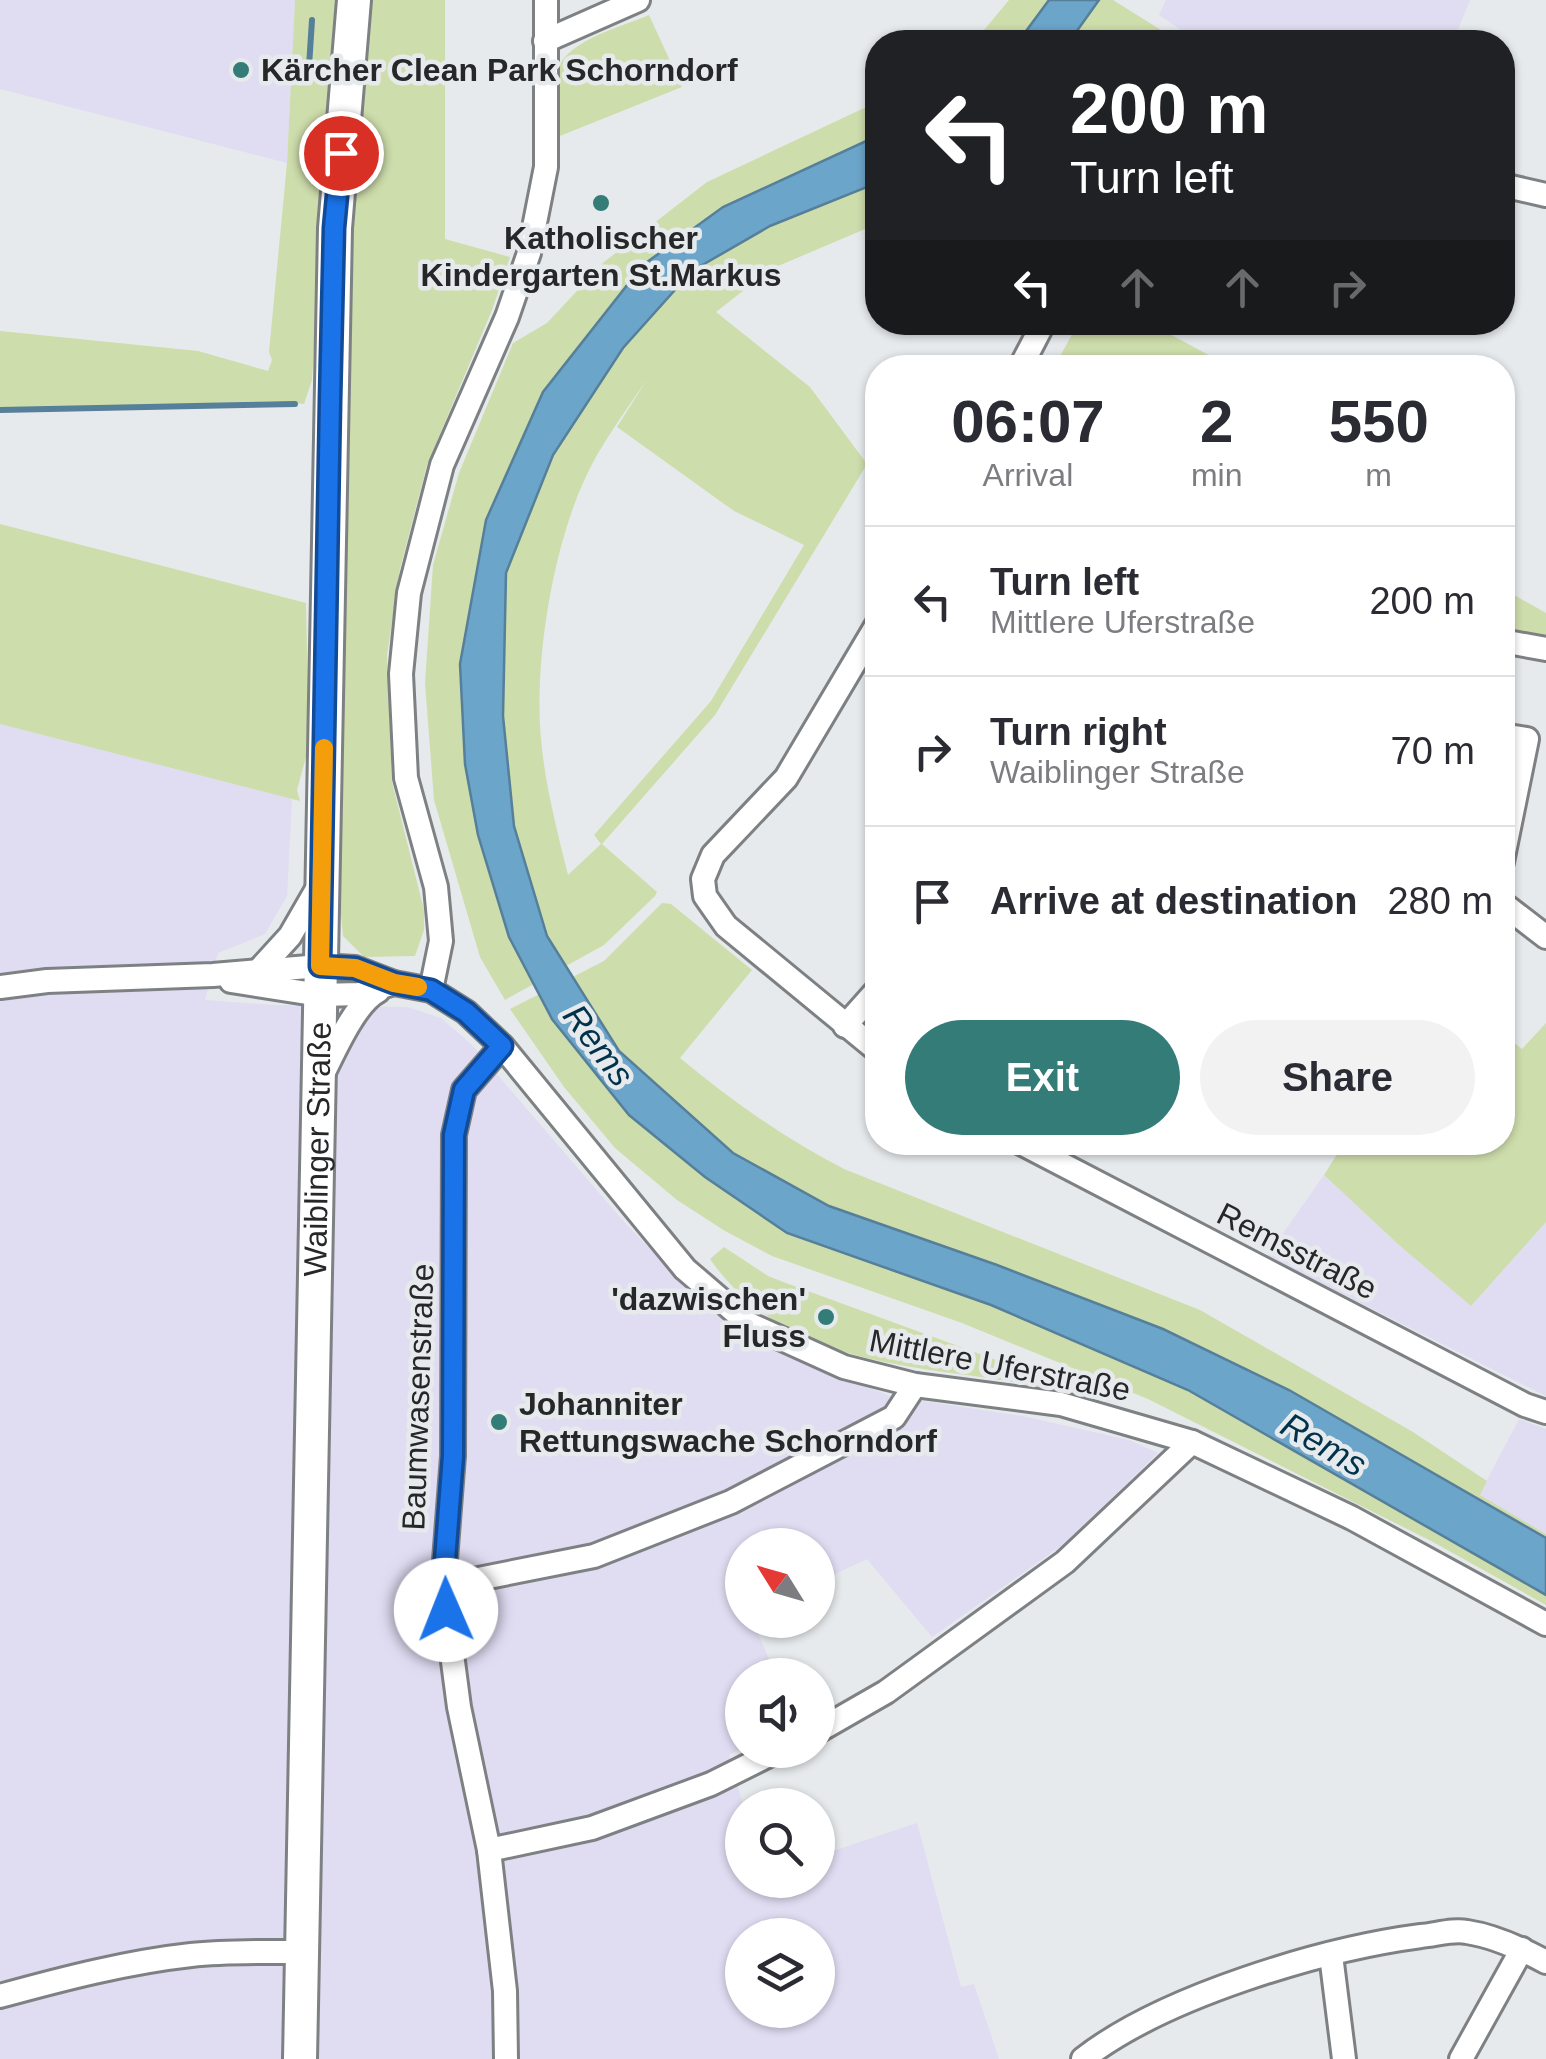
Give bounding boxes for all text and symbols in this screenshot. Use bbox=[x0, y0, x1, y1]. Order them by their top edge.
place label: Kärcher Clean Park Schorndorf bbox=[261, 52, 738, 88]
marker: Kärcher Clean Park Schorndorf bbox=[230, 59, 252, 81]
icon: left bbox=[905, 70, 1035, 200]
text: 200 m bbox=[1070, 70, 1268, 148]
pin bbox=[299, 111, 384, 196]
icon: arrive bbox=[314, 126, 369, 181]
text: Turn left bbox=[1070, 152, 1233, 203]
marker: Katholischer Kindergarten St.Markus bbox=[590, 192, 612, 214]
place label: Katholischer Kindergarten St.Markus bbox=[421, 220, 781, 293]
icon: left bbox=[1005, 260, 1060, 315]
icon: ahead bbox=[1110, 260, 1165, 315]
icon: ahead bbox=[1215, 260, 1270, 315]
icon: right bbox=[1320, 260, 1375, 315]
text: 06:07 bbox=[951, 388, 1105, 455]
text: 2 bbox=[1200, 388, 1233, 455]
text: 550 bbox=[1329, 388, 1429, 455]
text: Arrival bbox=[983, 457, 1073, 493]
text: min bbox=[1191, 457, 1242, 493]
text: m bbox=[1365, 457, 1392, 493]
text: Turn left bbox=[990, 561, 1139, 603]
icon: left bbox=[905, 574, 960, 629]
text: 200 m bbox=[1369, 580, 1475, 622]
text: Mittlere Uferstraße bbox=[990, 604, 1255, 640]
text: Turn right bbox=[990, 711, 1167, 753]
icon: right bbox=[905, 724, 960, 779]
text: 70 m bbox=[1391, 730, 1475, 772]
text: Waiblinger Straße bbox=[990, 754, 1245, 790]
icon: arrive bbox=[905, 874, 960, 929]
text: Arrive at destination bbox=[990, 880, 1357, 922]
text: 280 m bbox=[1387, 880, 1493, 922]
water label: Rems bbox=[556, 997, 642, 1093]
button: Exit bbox=[905, 1020, 1180, 1135]
button: Share bbox=[1200, 1020, 1475, 1135]
street label: Waiblinger Straße bbox=[297, 1021, 338, 1277]
street label: Remsstraße bbox=[1211, 1195, 1383, 1307]
street label: Baumwasenstraße bbox=[395, 1263, 441, 1531]
place label: 'dazwischen' Fluss bbox=[611, 1281, 806, 1354]
marker: 'dazwischen' Fluss bbox=[815, 1306, 837, 1328]
street label: Mittlere Uferstraße bbox=[867, 1322, 1133, 1408]
place label: Johanniter Rettungswache Schorndorf bbox=[519, 1386, 937, 1459]
water label: Rems bbox=[1275, 1404, 1373, 1484]
marker: Johanniter Rettungswache Schorndorf bbox=[488, 1411, 510, 1433]
north arrow bbox=[725, 1528, 835, 1638]
map controls bbox=[725, 1528, 835, 2028]
position arrow bbox=[394, 1558, 498, 1662]
button: sound bbox=[725, 1658, 835, 1768]
button: search bbox=[725, 1788, 835, 1898]
button: layers bbox=[725, 1918, 835, 2028]

